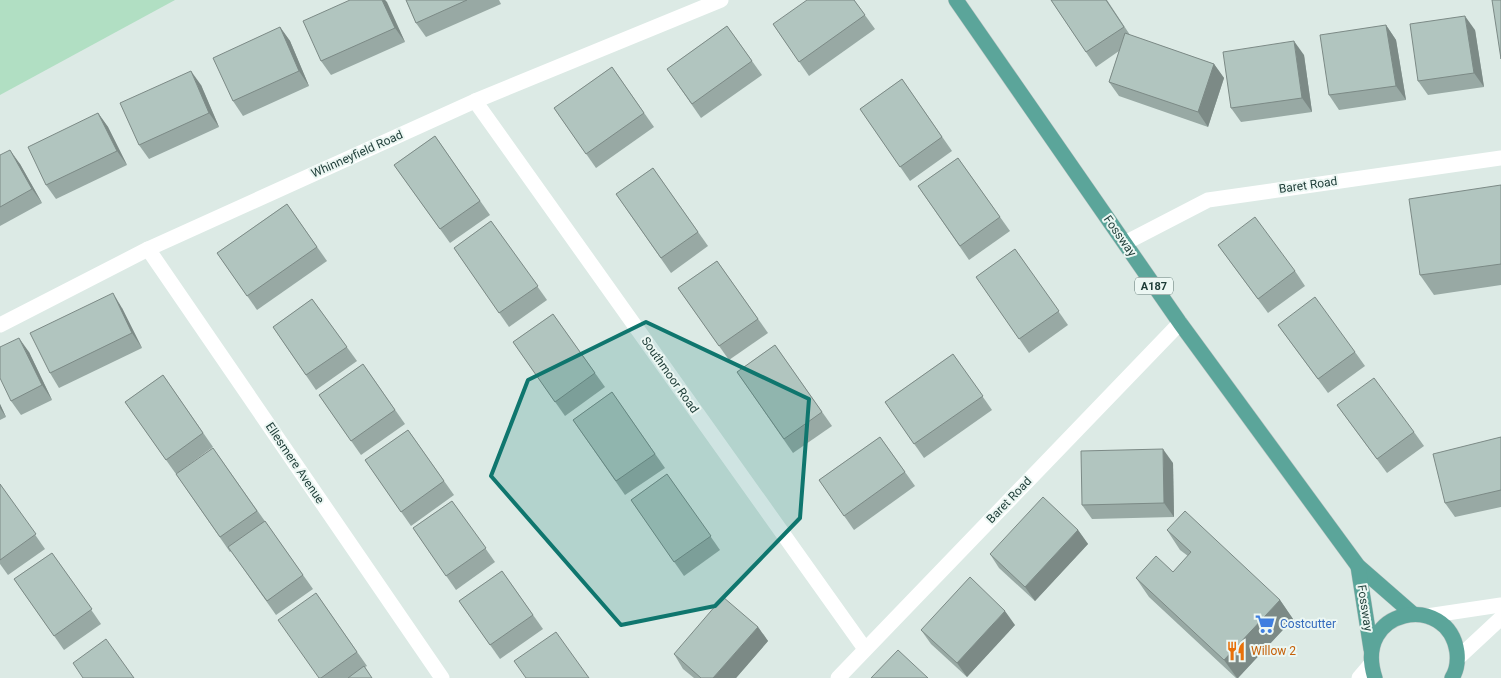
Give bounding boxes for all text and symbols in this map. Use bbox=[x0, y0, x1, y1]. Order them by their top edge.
street label: Whinneyfield Road bbox=[309, 128, 405, 180]
street label: Baret Road bbox=[1278, 174, 1338, 196]
street label: Fossway bbox=[1101, 213, 1139, 259]
road number: A187 bbox=[1135, 278, 1173, 294]
street label: Southmoor Road bbox=[638, 334, 702, 416]
street label: Ellesmere Avenue bbox=[263, 420, 327, 506]
street label: Baret Road bbox=[984, 474, 1034, 526]
street label: Fossway bbox=[1354, 584, 1376, 633]
supermarket icon: Costcutter bbox=[1254, 613, 1276, 635]
place label: Costcutter bbox=[1280, 617, 1336, 631]
restaurant icon: Willow 2 bbox=[1225, 640, 1247, 662]
place label: Willow 2 bbox=[1251, 644, 1296, 658]

